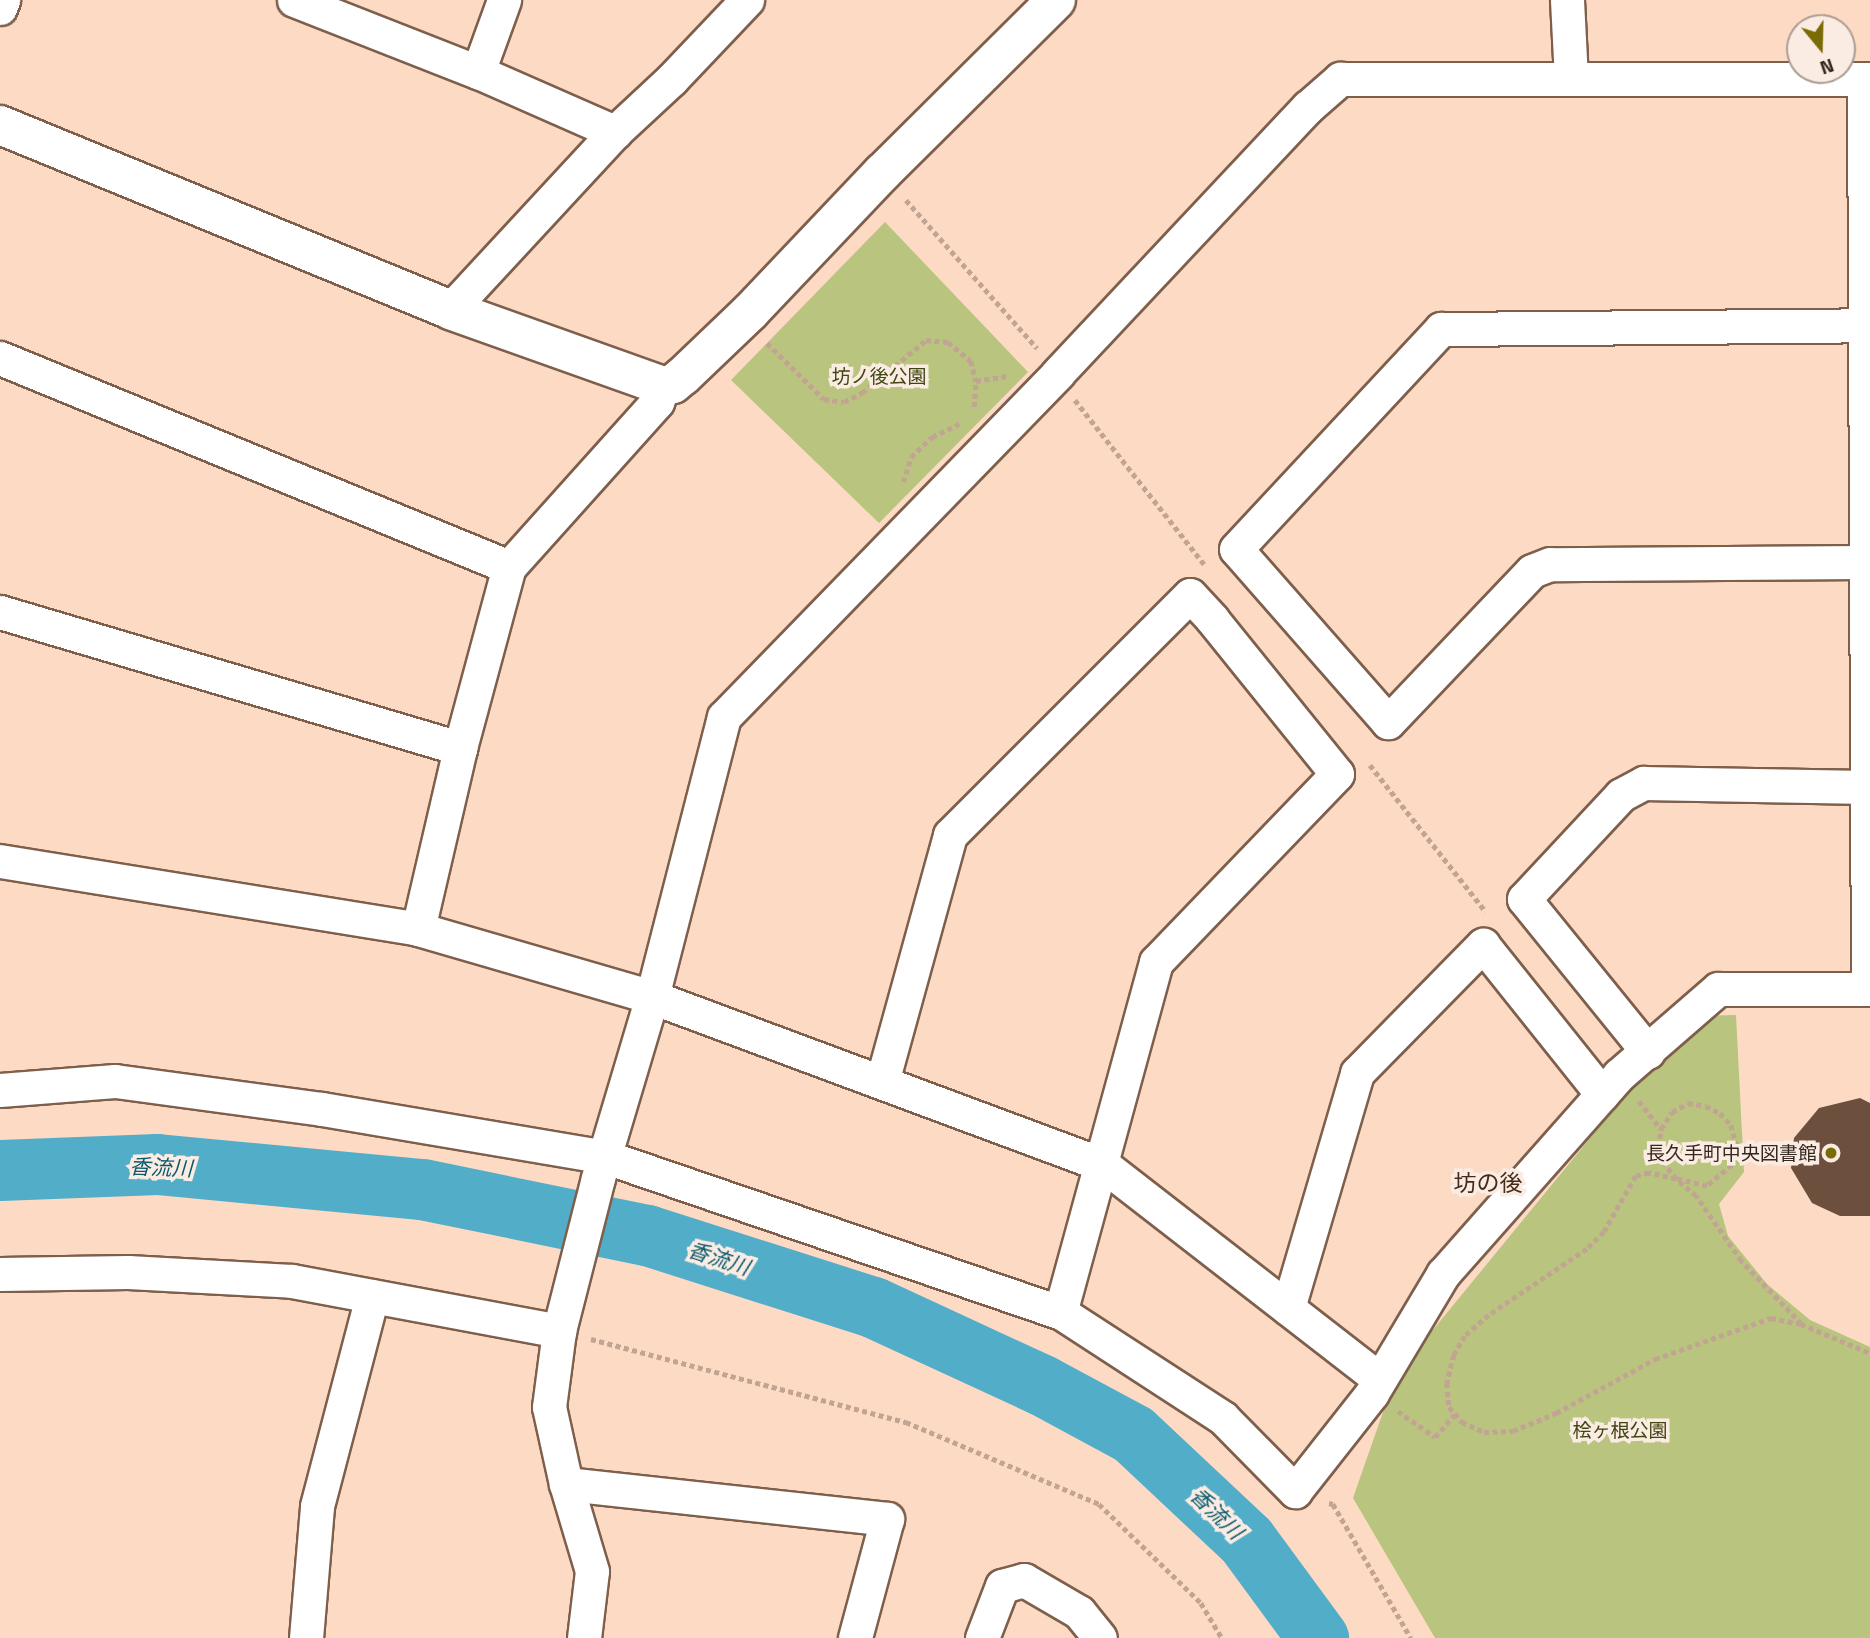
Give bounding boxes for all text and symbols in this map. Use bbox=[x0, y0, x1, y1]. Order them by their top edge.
north arrow bbox=[1786, 14, 1856, 84]
text: N bbox=[1816, 52, 1838, 83]
park label: 坊ノ後公園 bbox=[832, 365, 926, 387]
place label: 長久手町中央図書館 bbox=[1646, 1142, 1817, 1164]
marker: 長久手町中央図書館 bbox=[1823, 1145, 1839, 1161]
water label: 香流川 bbox=[129, 1153, 193, 1181]
district label: 坊の後 bbox=[1454, 1169, 1522, 1197]
water label: 香流川 bbox=[685, 1236, 753, 1280]
park label: 桧ヶ根公園 bbox=[1573, 1419, 1667, 1441]
water label: 香流川 bbox=[1186, 1482, 1248, 1544]

